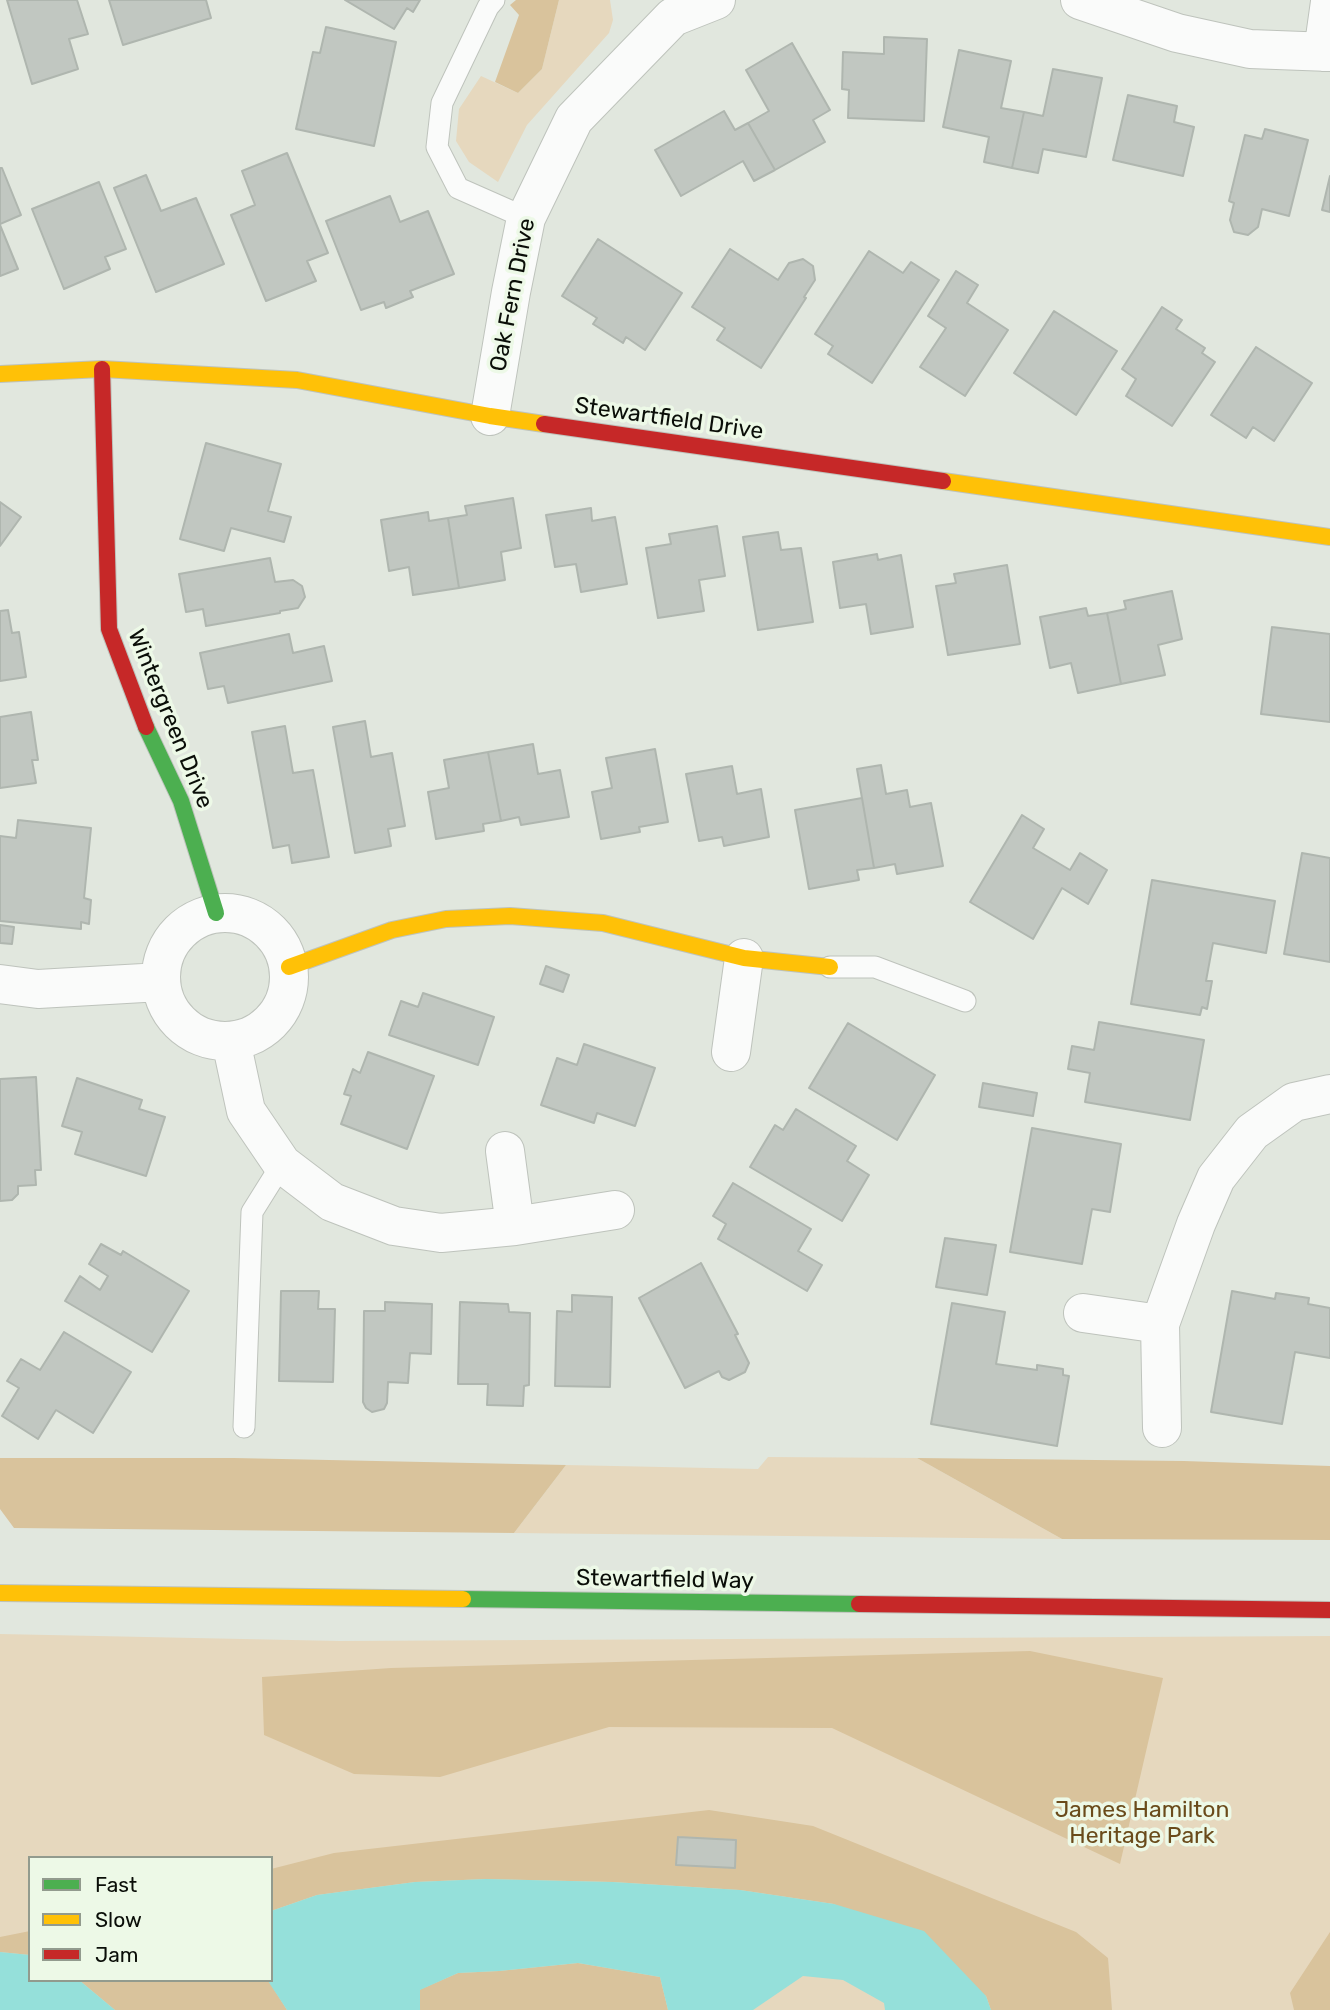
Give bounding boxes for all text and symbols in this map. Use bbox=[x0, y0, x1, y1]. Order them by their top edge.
street label: Oak Fern Drive bbox=[485, 216, 541, 374]
street label: Stewartfield Drive bbox=[573, 392, 765, 446]
street label: Wintergreen Drive bbox=[121, 625, 219, 813]
street label: Stewartfield Way bbox=[576, 1565, 754, 1595]
park label: James Hamilton Heritage Park bbox=[1055, 1796, 1229, 1850]
legend bbox=[28, 1856, 273, 1982]
text: Fast bbox=[95, 1872, 137, 1897]
text: Slow bbox=[95, 1907, 142, 1932]
text: Jam bbox=[95, 1942, 139, 1967]

